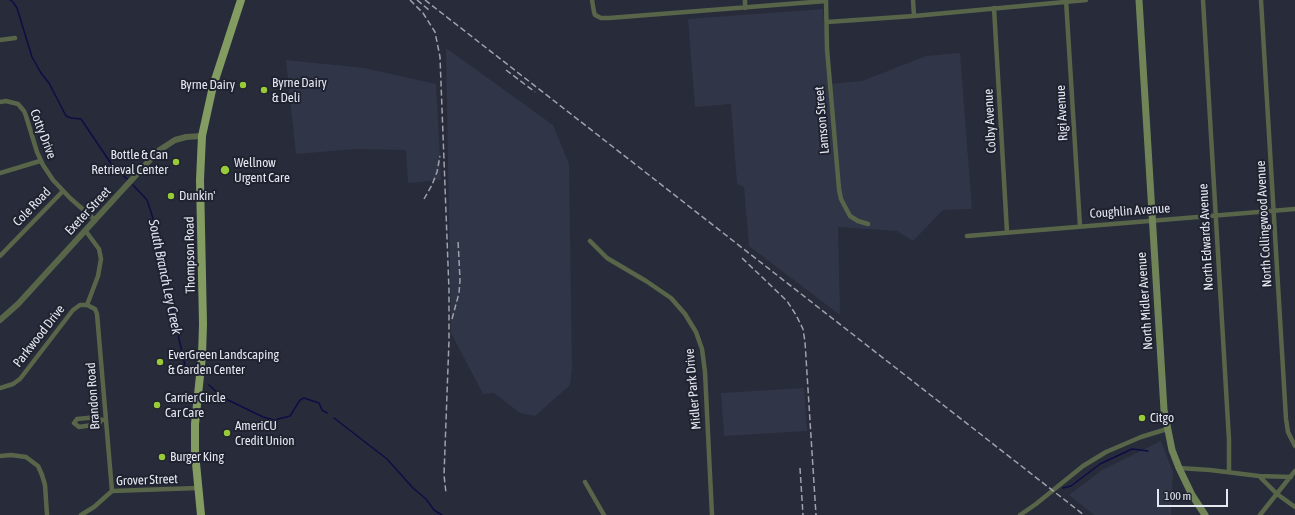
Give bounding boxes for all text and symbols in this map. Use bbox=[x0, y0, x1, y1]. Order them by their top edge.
place label: Byrne Dairy & Deli bbox=[272, 75, 327, 106]
place label: Byrne Dairy bbox=[180, 77, 235, 93]
marker: Byrne Dairy bbox=[238, 80, 248, 90]
marker: Byrne Dairy & Deli bbox=[259, 85, 269, 95]
street label: Rigi Avenue bbox=[1053, 85, 1071, 141]
street label: Lamson Street bbox=[811, 86, 833, 154]
street label: Colby Avenue bbox=[981, 88, 999, 154]
street label: Cotty Drive bbox=[26, 107, 60, 161]
place label: Bottle & Can Retrieval Center bbox=[91, 147, 168, 178]
place label: Wellnow Urgent Care bbox=[234, 155, 290, 186]
marker: Bottle & Can Retrieval Center bbox=[171, 157, 181, 167]
street label: North Collingwood Avenue bbox=[1253, 160, 1275, 288]
marker: Wellnow Urgent Care bbox=[219, 164, 231, 176]
street label: North Edwards Avenue bbox=[1195, 183, 1217, 291]
street label: Cole Road bbox=[10, 184, 54, 230]
street label: Exeter Street bbox=[62, 184, 114, 238]
place label: Dunkin' bbox=[179, 188, 215, 204]
marker: Dunkin' bbox=[166, 191, 176, 201]
street label: Coughlin Avenue bbox=[1089, 200, 1171, 222]
street label: Thompson Road bbox=[182, 216, 198, 294]
water label: South Branch Ley Creek bbox=[145, 218, 185, 336]
street label: North Midler Avenue bbox=[1134, 252, 1156, 350]
street label: Parkwood Drive bbox=[10, 302, 68, 370]
place label: EverGreen Landscaping & Garden Center bbox=[168, 347, 279, 378]
street label: Midler Park Drive bbox=[682, 348, 704, 430]
marker: EverGreen Landscaping & Garden Center bbox=[155, 357, 165, 367]
street label: Brandon Road bbox=[83, 362, 103, 430]
place label: Carrier Circle Car Care bbox=[165, 390, 226, 421]
marker: Carrier Circle Car Care bbox=[152, 400, 162, 410]
place label: Citgo bbox=[1150, 410, 1174, 426]
marker: Citgo bbox=[1137, 413, 1147, 423]
place label: AmeriCU Credit Union bbox=[235, 418, 295, 449]
marker: AmeriCU Credit Union bbox=[222, 428, 232, 438]
place label: Burger King bbox=[170, 449, 224, 465]
marker: Burger King bbox=[157, 452, 167, 462]
street label: Grover Street bbox=[116, 471, 178, 489]
scale bar bbox=[1159, 481, 1230, 507]
text: 100 m bbox=[1164, 489, 1191, 503]

